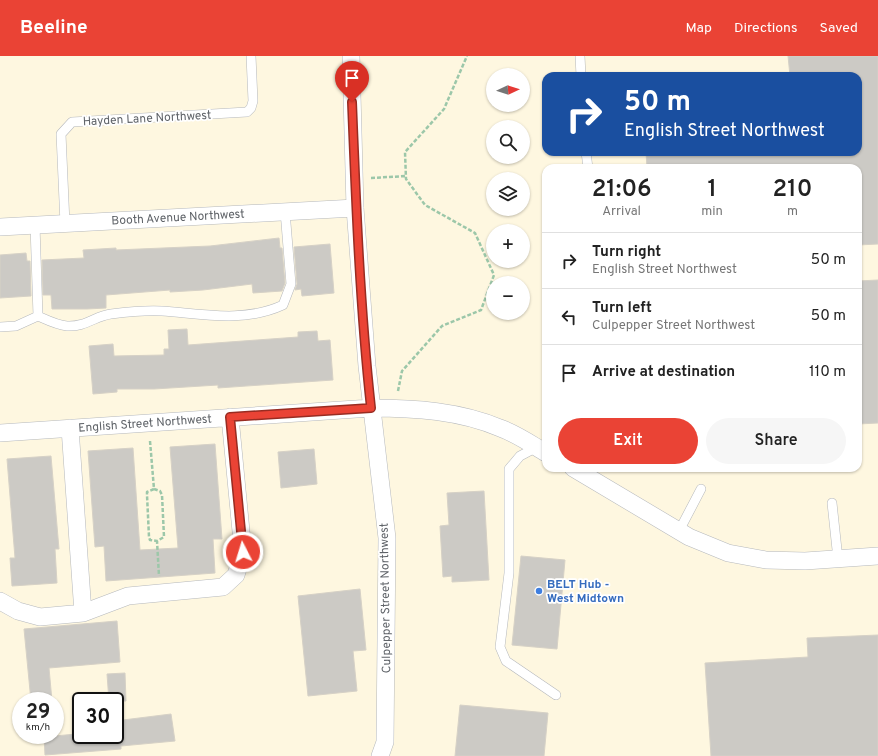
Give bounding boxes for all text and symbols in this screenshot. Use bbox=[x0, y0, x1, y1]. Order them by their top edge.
text: Beeline bbox=[20, 16, 88, 40]
text: Map bbox=[686, 20, 712, 37]
text: Directions bbox=[734, 20, 798, 37]
text: Saved bbox=[820, 20, 858, 37]
pin bbox=[335, 61, 369, 102]
icon: arrive bbox=[341, 67, 363, 89]
north arrow bbox=[486, 68, 530, 112]
map controls bbox=[486, 68, 530, 320]
text: 50 m bbox=[624, 85, 691, 121]
icon: right bbox=[558, 88, 610, 140]
street label: Hayden Lane Northwest bbox=[82, 108, 212, 130]
button: search bbox=[486, 120, 530, 164]
text: English Street Northwest bbox=[624, 120, 825, 143]
button: layers bbox=[486, 172, 530, 216]
text: 21:06 bbox=[592, 175, 652, 205]
text: 1 bbox=[707, 175, 717, 205]
text: 210 bbox=[773, 175, 812, 205]
text: Arrival bbox=[602, 204, 641, 220]
text: min bbox=[701, 204, 723, 220]
text: m bbox=[787, 204, 798, 220]
street label: Booth Avenue Northwest bbox=[111, 207, 245, 229]
button: + bbox=[486, 224, 530, 268]
text: Turn right bbox=[592, 243, 661, 262]
icon: right bbox=[558, 250, 580, 272]
text: 50 m bbox=[811, 251, 846, 270]
text: English Street Northwest bbox=[592, 262, 737, 278]
button: − bbox=[486, 276, 530, 320]
text: Turn left bbox=[592, 299, 652, 318]
icon: left bbox=[558, 306, 580, 328]
text: 50 m bbox=[811, 307, 846, 326]
text: Culpepper Street Northwest bbox=[592, 318, 755, 334]
icon: arrive bbox=[558, 362, 580, 384]
text: Arrive at destination bbox=[592, 363, 735, 382]
text: 110 m bbox=[809, 363, 846, 382]
street label: English Street Northwest bbox=[78, 411, 212, 437]
button: Exit bbox=[558, 418, 698, 464]
button: Share bbox=[706, 418, 846, 464]
street label: Culpepper Street Northwest bbox=[377, 523, 395, 673]
position arrow bbox=[222, 531, 264, 573]
place label: BELT Hub - West Midtown bbox=[547, 577, 624, 607]
marker: BELT Hub - West Midtown bbox=[534, 586, 544, 596]
speed limit sign: 30 bbox=[72, 692, 124, 744]
text: 29 bbox=[26, 700, 50, 726]
text: km/h bbox=[26, 721, 50, 734]

